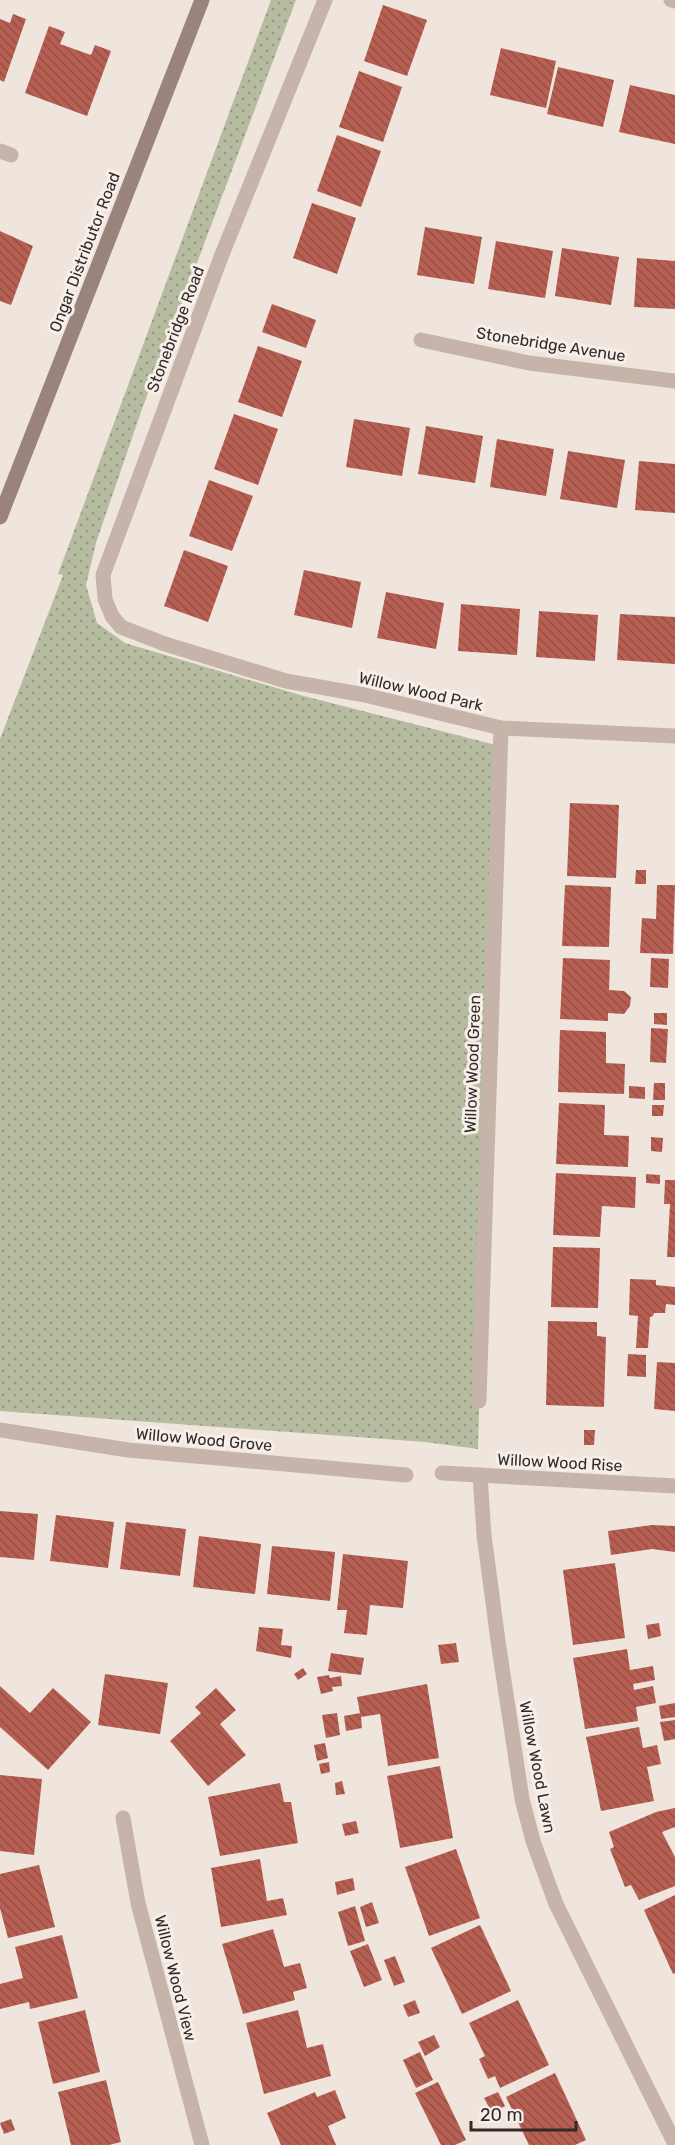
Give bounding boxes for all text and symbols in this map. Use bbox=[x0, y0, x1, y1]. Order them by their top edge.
street label: Ongar Distributor Road bbox=[45, 169, 124, 335]
street label: Stonebridge Road bbox=[143, 264, 208, 395]
street label: Stonebridge Avenue bbox=[475, 323, 627, 366]
street label: Willow Wood Park bbox=[357, 668, 486, 715]
street label: Willow Wood Green bbox=[461, 995, 484, 1133]
street label: Willow Wood Grove bbox=[135, 1424, 273, 1455]
street label: Willow Wood Rise bbox=[497, 1450, 623, 1475]
street label: Willow Wood Lawn bbox=[515, 1699, 560, 1835]
street label: Willow Wood View bbox=[151, 1913, 200, 2043]
scale bar bbox=[471, 2094, 576, 2132]
text: 20 m bbox=[480, 2104, 522, 2126]

